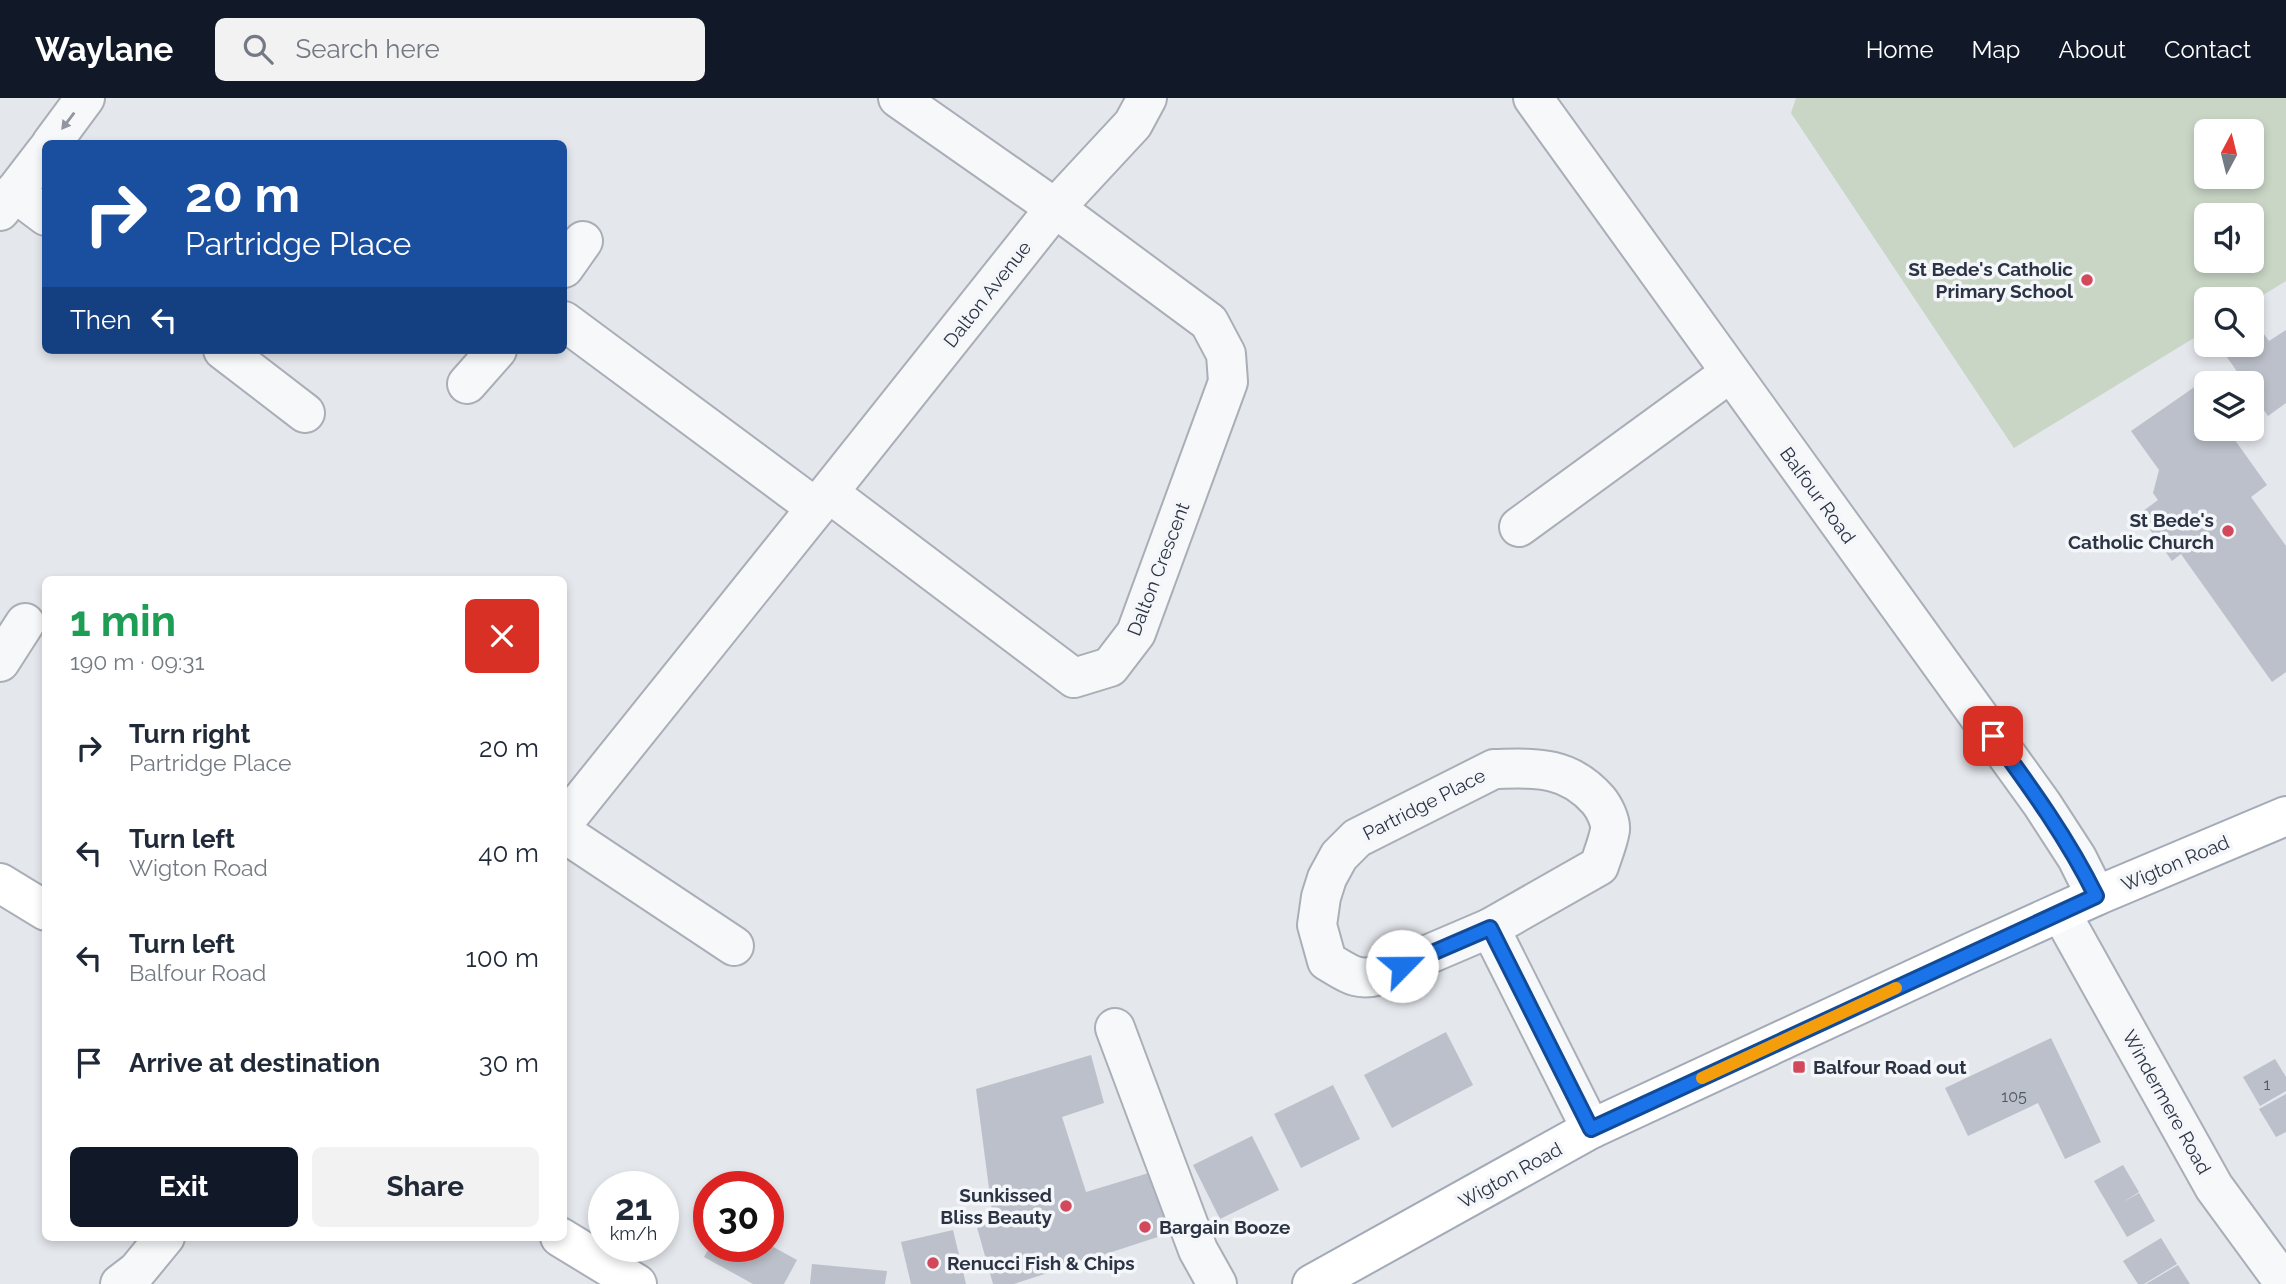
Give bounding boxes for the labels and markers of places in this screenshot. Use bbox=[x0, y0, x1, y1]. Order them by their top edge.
place label: St Bede's Catholic Primary School bbox=[1908, 258, 2074, 302]
marker: St Bede's Catholic Primary School bbox=[2079, 272, 2095, 288]
place label: St Bede's Catholic Church bbox=[2068, 509, 2214, 553]
marker: St Bede's Catholic Church bbox=[2220, 523, 2236, 539]
pin bbox=[1963, 706, 2023, 766]
place label: Balfour Road out bbox=[1813, 1056, 1967, 1078]
marker: Balfour Road out bbox=[1791, 1059, 1807, 1075]
place label: Sunkissed Bliss Beauty bbox=[940, 1184, 1053, 1228]
marker: Sunkissed Bliss Beauty bbox=[1058, 1198, 1074, 1214]
place label: Bargain Booze bbox=[1159, 1216, 1290, 1238]
marker: Bargain Booze bbox=[1137, 1219, 1153, 1235]
place label: Renucci Fish & Chips bbox=[947, 1252, 1135, 1274]
marker: Renucci Fish & Chips bbox=[925, 1255, 941, 1271]

